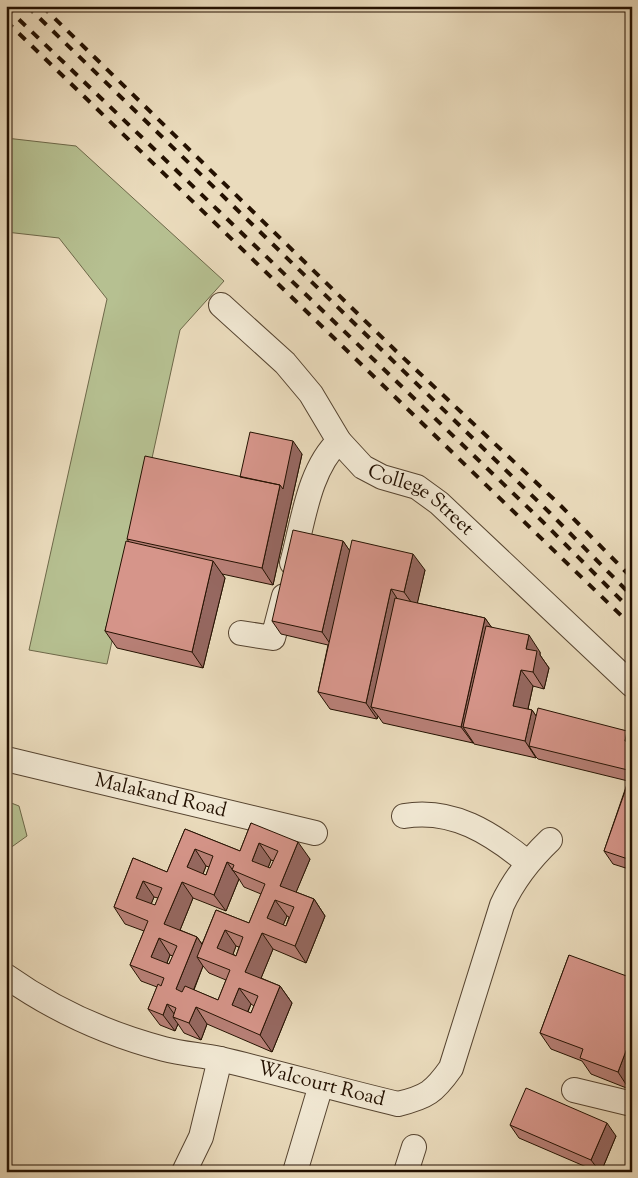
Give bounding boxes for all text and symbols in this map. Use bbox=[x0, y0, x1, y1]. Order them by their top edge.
street label: College Street bbox=[362, 457, 480, 543]
street label: Malakand Road bbox=[92, 766, 230, 826]
street label: Walcourt Road bbox=[254, 1054, 388, 1115]

